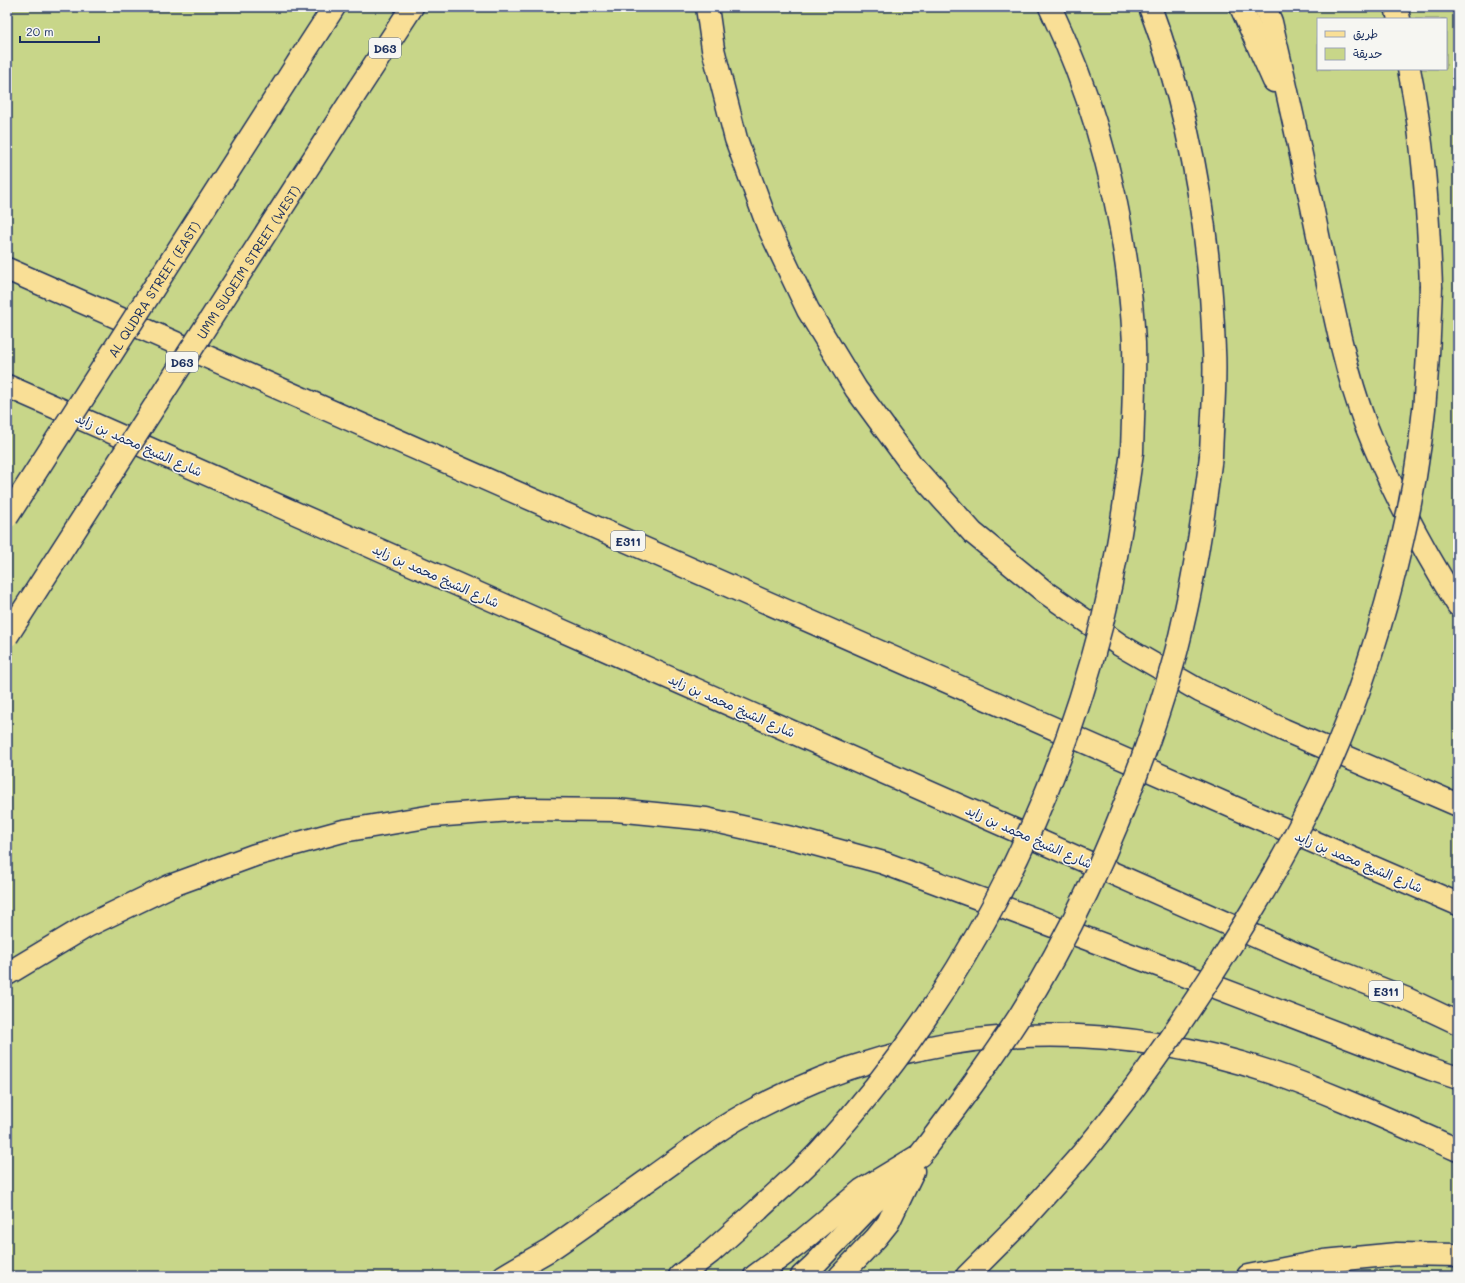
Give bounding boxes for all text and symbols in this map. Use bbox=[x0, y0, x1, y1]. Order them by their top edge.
scale bar bbox=[20, 18, 99, 44]
legend bbox=[1317, 18, 1447, 70]
text: 20 m bbox=[26, 23, 54, 39]
text: طريق bbox=[1353, 25, 1378, 41]
road number: D63 bbox=[369, 38, 401, 58]
text: حديقة bbox=[1353, 45, 1382, 61]
street label: UMM SUQEIM STREET (WEST) bbox=[192, 182, 303, 341]
street label: AL QUDRA STREET (EAST) bbox=[103, 217, 203, 360]
road number: D63 bbox=[166, 352, 198, 372]
street label: شارع الشيخ محمد بن زايد bbox=[72, 408, 205, 481]
road number: E311 bbox=[611, 531, 645, 551]
street label: شارع الشيخ محمد بن زايد bbox=[369, 539, 502, 612]
street label: شارع الشيخ محمد بن زايد bbox=[665, 669, 798, 742]
street label: شارع الشيخ محمد بن زايد bbox=[962, 800, 1095, 873]
street label: شارع الشيخ محمد بن زايد bbox=[1292, 826, 1425, 897]
road number: E311 bbox=[1369, 981, 1403, 1001]

